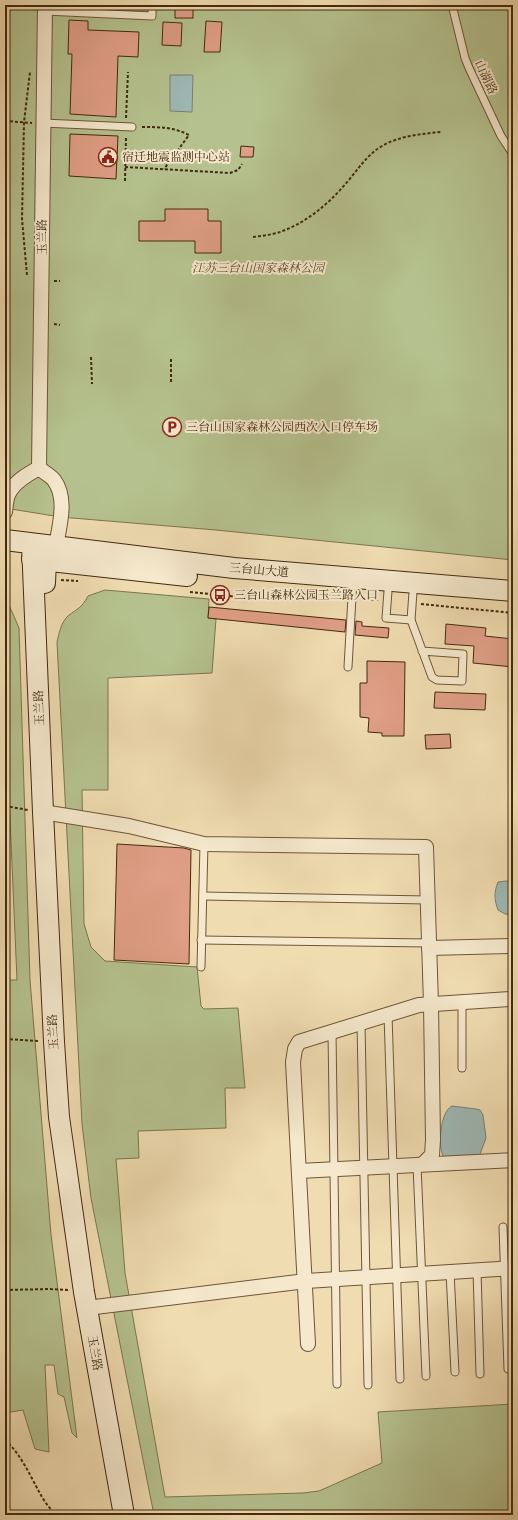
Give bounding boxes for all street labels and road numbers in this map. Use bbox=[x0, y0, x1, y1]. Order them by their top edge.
street label: 山湖路 bbox=[471, 57, 501, 97]
street label: 玉兰路 bbox=[34, 219, 50, 255]
street label: 三台山大道 bbox=[228, 559, 290, 581]
street label: 玉兰路 bbox=[30, 690, 48, 726]
street label: 玉兰路 bbox=[44, 1014, 62, 1050]
street label: 玉兰路 bbox=[84, 1334, 106, 1372]

